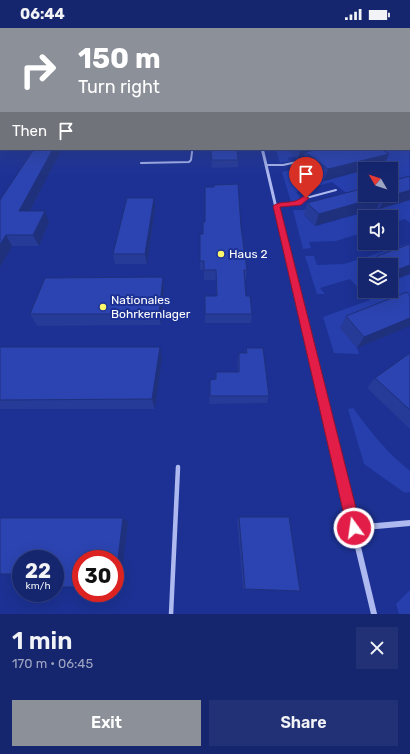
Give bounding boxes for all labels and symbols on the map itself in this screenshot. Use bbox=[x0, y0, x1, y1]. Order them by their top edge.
pin bbox=[289, 157, 323, 198]
north arrow bbox=[358, 162, 398, 202]
place label: Haus 2 bbox=[229, 247, 268, 261]
marker: Haus 2 bbox=[216, 249, 226, 259]
place label: Nationales Bohrkernlager bbox=[111, 293, 191, 321]
marker: Nationales Bohrkernlager bbox=[98, 302, 108, 312]
position arrow bbox=[333, 507, 375, 549]
speed limit sign: 30 bbox=[72, 550, 124, 602]

